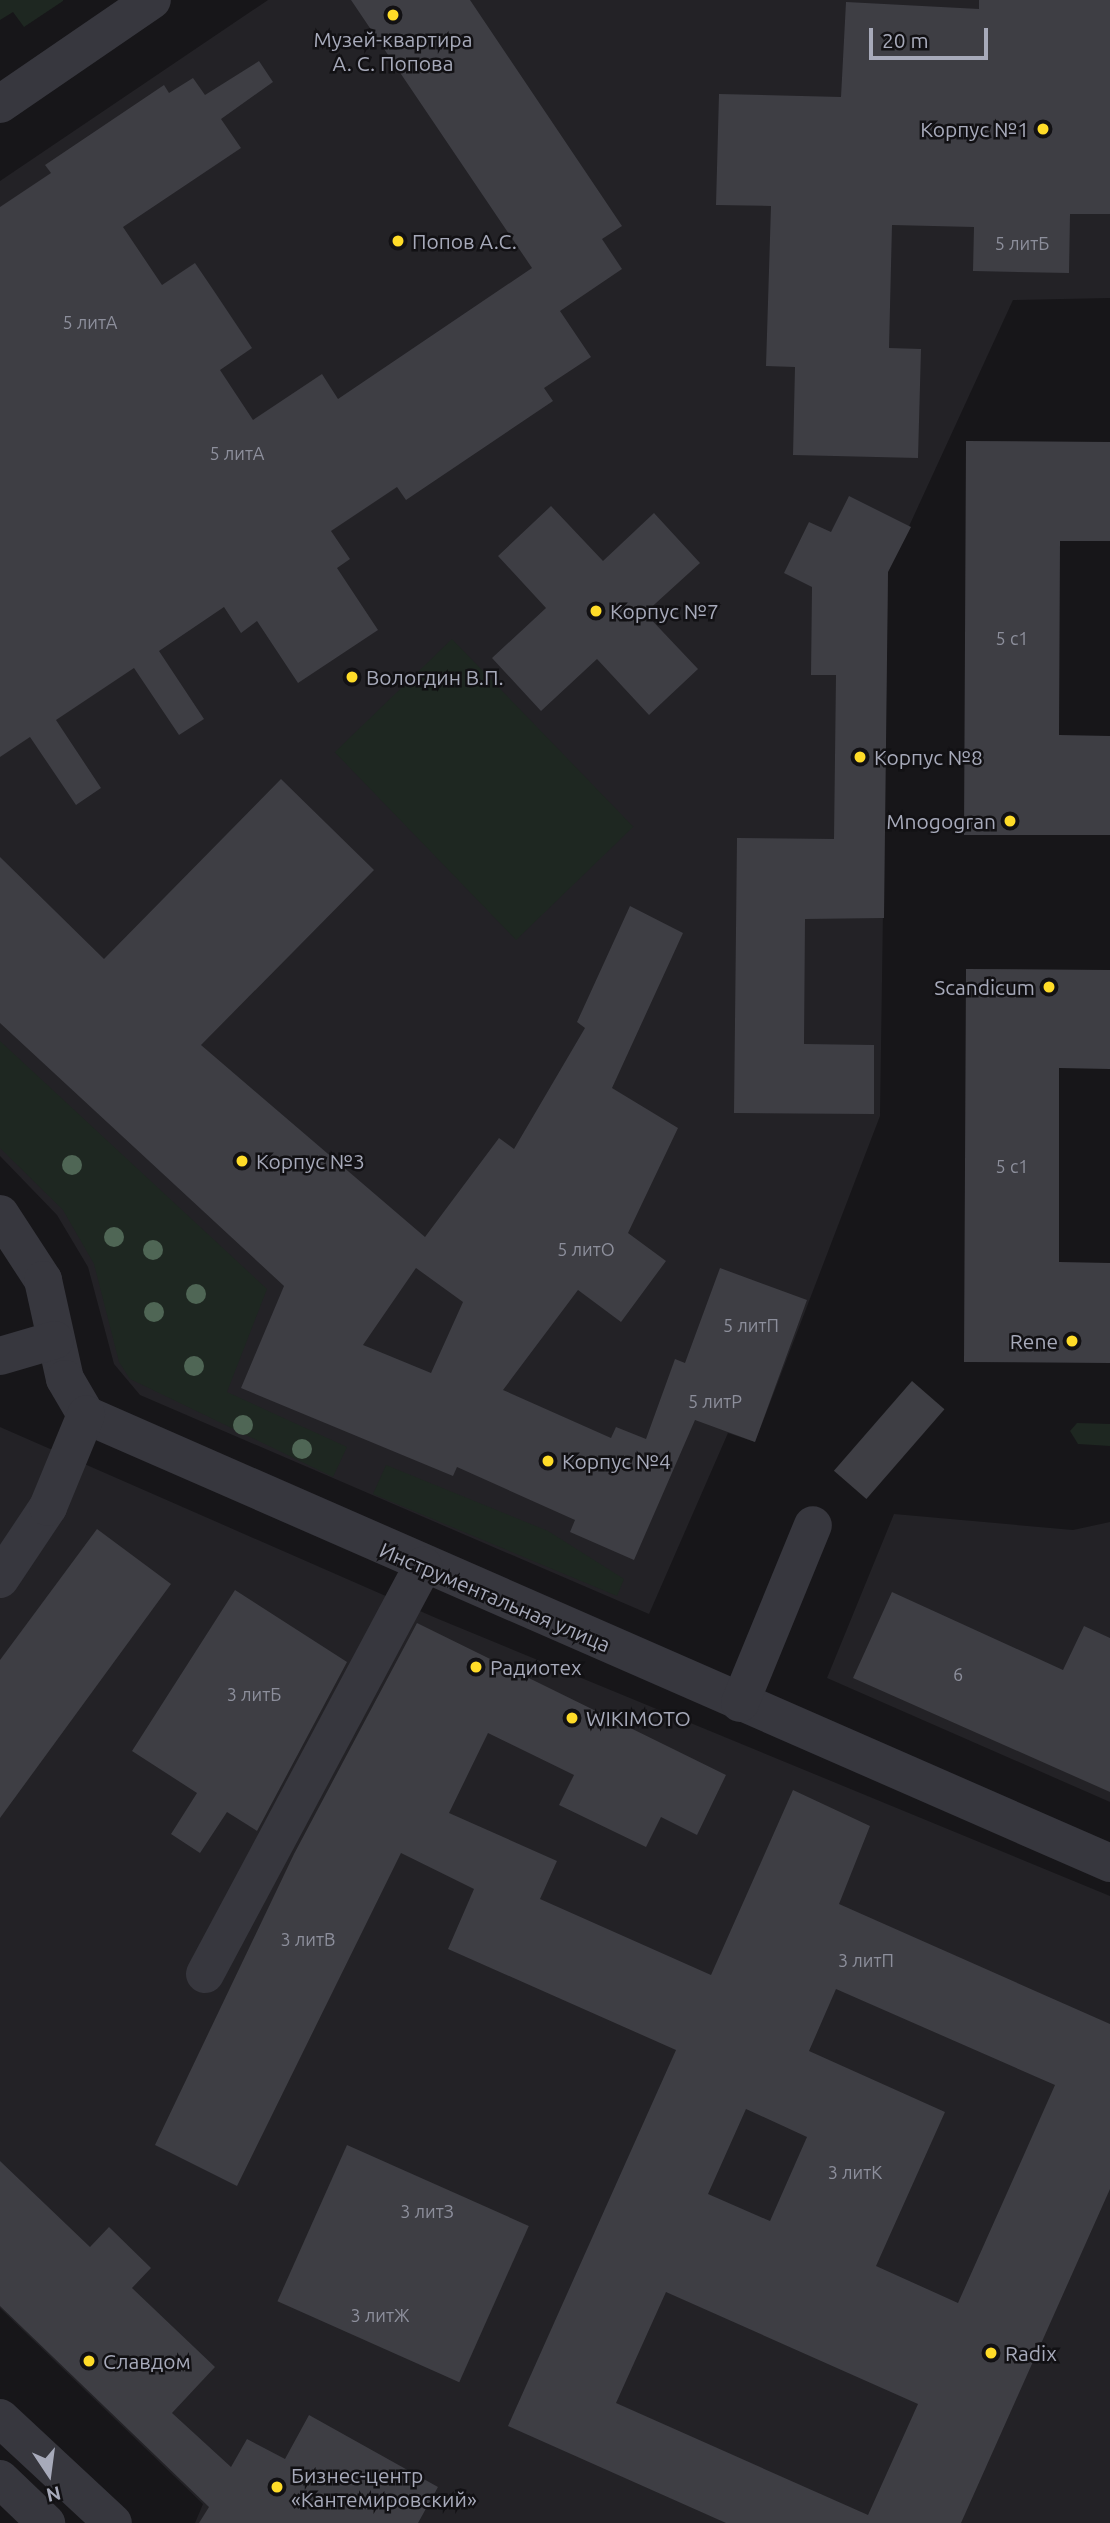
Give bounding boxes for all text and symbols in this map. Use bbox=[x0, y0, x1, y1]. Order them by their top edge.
marker: Музей-квартира А. С. Попова bbox=[385, 7, 401, 23]
scale bar bbox=[872, 14, 991, 58]
place label: Музей-квартира А. С. Попова bbox=[314, 26, 472, 76]
text: 20 m bbox=[882, 28, 929, 52]
place label: Корпус №1 bbox=[920, 116, 1029, 142]
marker: Корпус №1 bbox=[1035, 121, 1051, 137]
place label: Попов А.С. bbox=[412, 228, 517, 254]
house number: 5 литБ bbox=[995, 232, 1049, 254]
marker: Попов А.С. bbox=[390, 233, 406, 249]
house number: 5 литА bbox=[62, 311, 118, 333]
house number: 5 литА bbox=[209, 442, 265, 464]
place label: Корпус №7 bbox=[610, 598, 719, 624]
marker: Корпус №7 bbox=[588, 603, 604, 619]
house number: 5 с1 bbox=[996, 627, 1028, 649]
place label: Вологдин В.П. bbox=[366, 664, 504, 690]
marker: Вологдин В.П. bbox=[344, 669, 360, 685]
place label: Корпус №8 bbox=[874, 744, 983, 770]
marker: Корпус №8 bbox=[852, 749, 868, 765]
place label: Mnogogran bbox=[886, 808, 996, 834]
marker: Mnogogran bbox=[1002, 813, 1018, 829]
place label: Scandicum bbox=[934, 974, 1035, 1000]
marker: Scandicum bbox=[1041, 979, 1057, 995]
place label: Корпус №3 bbox=[256, 1148, 365, 1174]
marker: Корпус №3 bbox=[234, 1153, 250, 1169]
house number: 5 с1 bbox=[996, 1155, 1028, 1177]
house number: 5 литО bbox=[557, 1238, 615, 1260]
house number: 5 литП bbox=[723, 1314, 779, 1336]
place label: Rene bbox=[1010, 1328, 1058, 1354]
marker: Rene bbox=[1064, 1333, 1080, 1349]
house number: 5 литР bbox=[688, 1390, 742, 1412]
place label: Корпус №4 bbox=[562, 1448, 671, 1474]
marker: Корпус №4 bbox=[540, 1453, 556, 1469]
street label: Инструментальная улица bbox=[376, 1537, 614, 1657]
place label: Радиотех bbox=[490, 1654, 582, 1680]
marker: Радиотех bbox=[468, 1659, 484, 1675]
house number: 6 bbox=[953, 1663, 963, 1685]
house number: 3 литБ bbox=[227, 1683, 281, 1705]
place label: WIKIMOTO bbox=[586, 1705, 691, 1731]
marker: WIKIMOTO bbox=[564, 1710, 580, 1726]
house number: 3 литВ bbox=[281, 1928, 335, 1950]
house number: 3 литП bbox=[838, 1949, 894, 1971]
house number: 3 литК bbox=[828, 2161, 882, 2183]
house number: 3 литЗ bbox=[400, 2200, 454, 2222]
house number: 3 литЖ bbox=[351, 2304, 409, 2326]
place label: Radix bbox=[1005, 2340, 1057, 2366]
marker: Radix bbox=[983, 2345, 999, 2361]
place label: Славдом bbox=[103, 2348, 191, 2374]
marker: Славдом bbox=[81, 2353, 97, 2369]
north arrow bbox=[14, 2439, 84, 2509]
place label: Бизнес-центр «Кантемировский» bbox=[291, 2462, 477, 2512]
marker: Бизнес-центр «Кантемировский» bbox=[269, 2479, 285, 2495]
text: N bbox=[44, 2482, 63, 2507]

